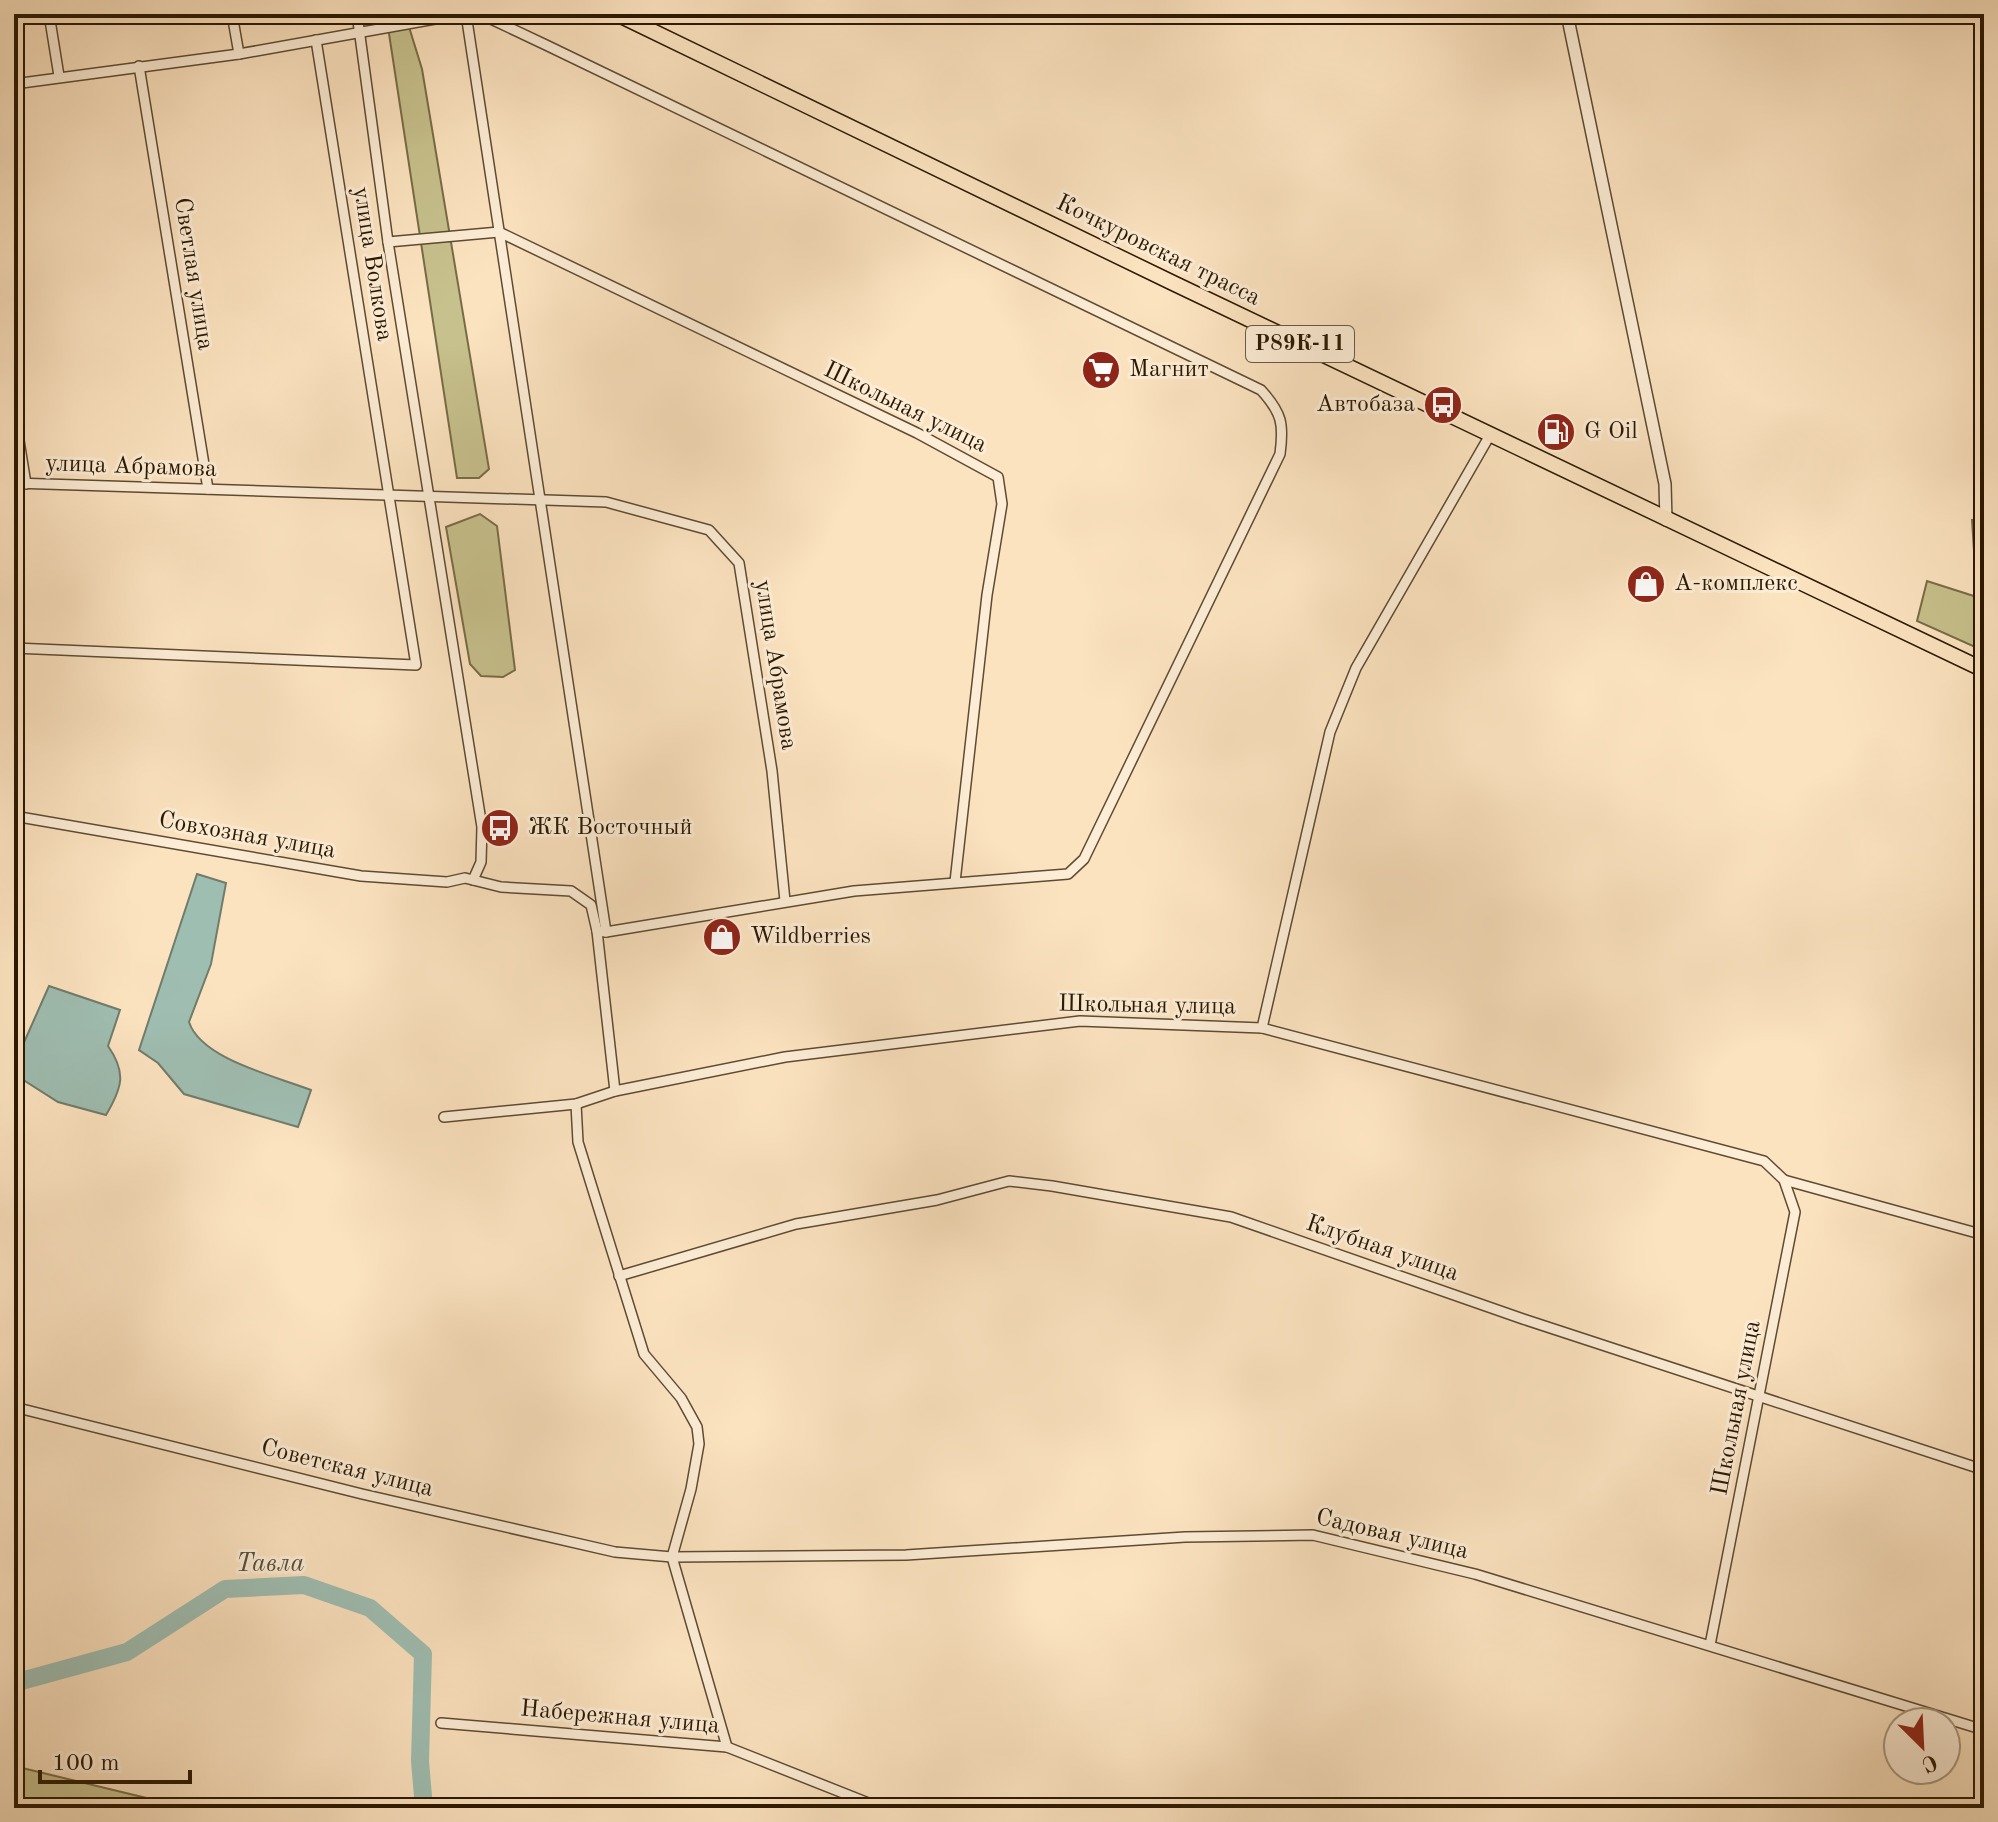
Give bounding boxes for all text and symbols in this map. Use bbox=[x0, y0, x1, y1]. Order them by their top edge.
street label: улица Волкова bbox=[348, 185, 396, 343]
street label: Кочкуровская трасса bbox=[1052, 191, 1264, 311]
street label: Светлая улица bbox=[169, 196, 217, 352]
road number: Р89К-11 bbox=[1246, 326, 1354, 362]
supermarket icon: Магнит bbox=[1080, 349, 1122, 391]
street label: Школьная улица bbox=[820, 358, 990, 458]
place label: Магнит bbox=[1129, 358, 1209, 382]
bus stop icon: Автобаза bbox=[1422, 384, 1464, 426]
place label: Автобаза bbox=[1316, 393, 1415, 417]
fuel station icon: G Oil bbox=[1535, 411, 1577, 453]
place label: G Oil bbox=[1584, 420, 1638, 444]
street label: улица Абрамова bbox=[45, 452, 217, 482]
shop icon: А-комплекс bbox=[1625, 563, 1667, 605]
place label: А-комплекс bbox=[1674, 572, 1798, 596]
street label: улица Абрамова bbox=[750, 578, 800, 752]
bus stop icon: ЖК Восточный bbox=[479, 807, 521, 849]
street label: Совхозная улица bbox=[157, 809, 338, 863]
place label: ЖК Восточный bbox=[528, 816, 692, 840]
shop icon: Wildberries bbox=[701, 916, 743, 958]
place label: Wildberries bbox=[750, 925, 871, 949]
street label: Школьная улица bbox=[1058, 992, 1236, 1020]
street label: Клубная улица bbox=[1303, 1212, 1462, 1286]
street label: Школьная улица bbox=[1708, 1318, 1766, 1498]
street label: Советская улица bbox=[258, 1436, 436, 1502]
street label: Садовая улица bbox=[1314, 1506, 1471, 1564]
water label: Тавла bbox=[236, 1551, 304, 1577]
street label: Набережная улица bbox=[519, 1697, 721, 1739]
north arrow bbox=[1882, 1706, 1962, 1786]
scale bar bbox=[40, 1734, 190, 1784]
text: С bbox=[1918, 1749, 1940, 1775]
text: 100 m bbox=[52, 1752, 120, 1776]

